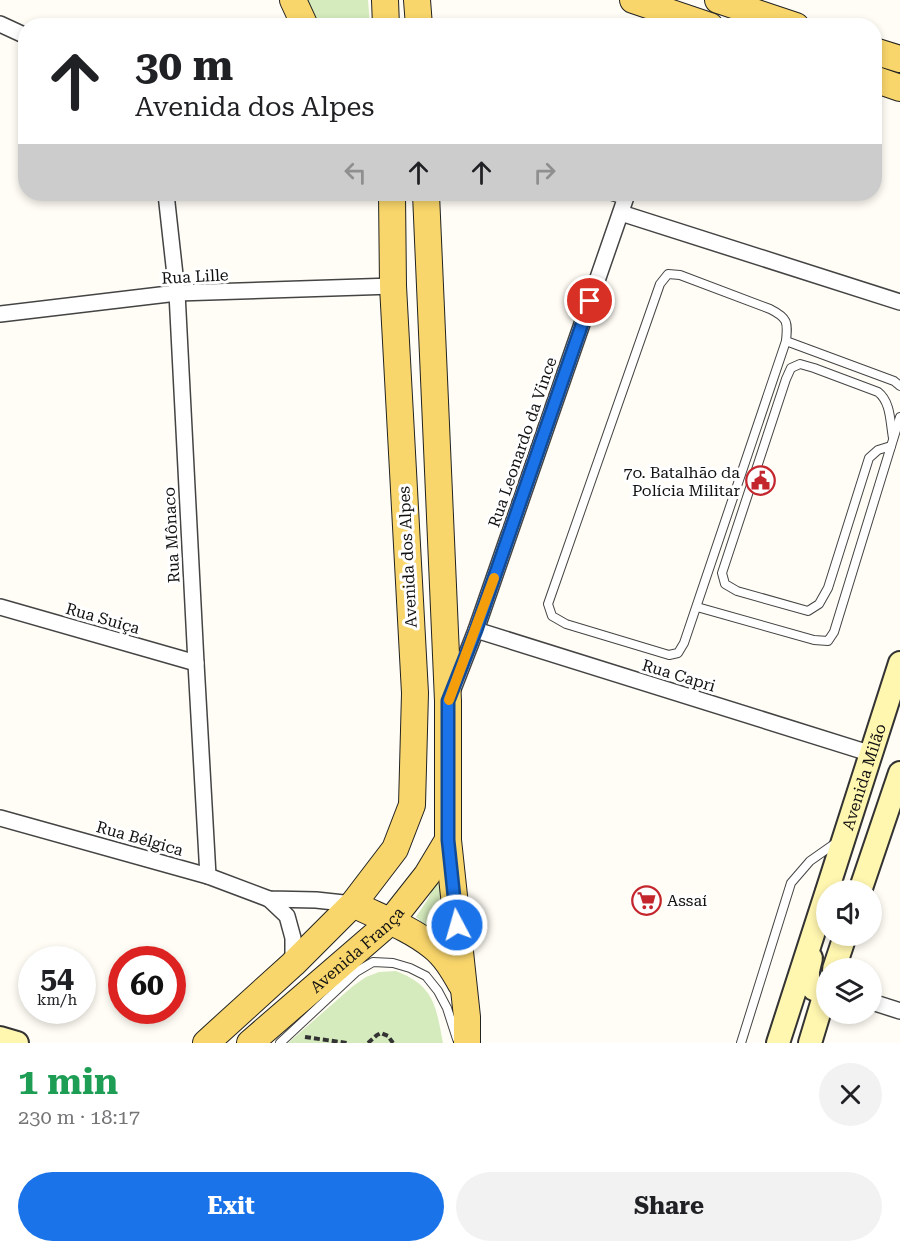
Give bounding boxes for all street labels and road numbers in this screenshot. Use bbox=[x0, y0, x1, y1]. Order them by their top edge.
street label: Rua Lille bbox=[161, 265, 229, 288]
street label: Rua Leonardo da Vince bbox=[484, 354, 561, 530]
street label: Avenida dos Alpes bbox=[394, 485, 421, 628]
street label: Rua Mônaco bbox=[159, 486, 183, 583]
street label: Rua Suiça bbox=[64, 599, 142, 638]
street label: Rua Capri bbox=[640, 655, 718, 696]
street label: Avenida Milão bbox=[838, 721, 890, 832]
street label: Rua Bélgica bbox=[94, 817, 186, 860]
street label: Avenida França bbox=[306, 903, 408, 997]

